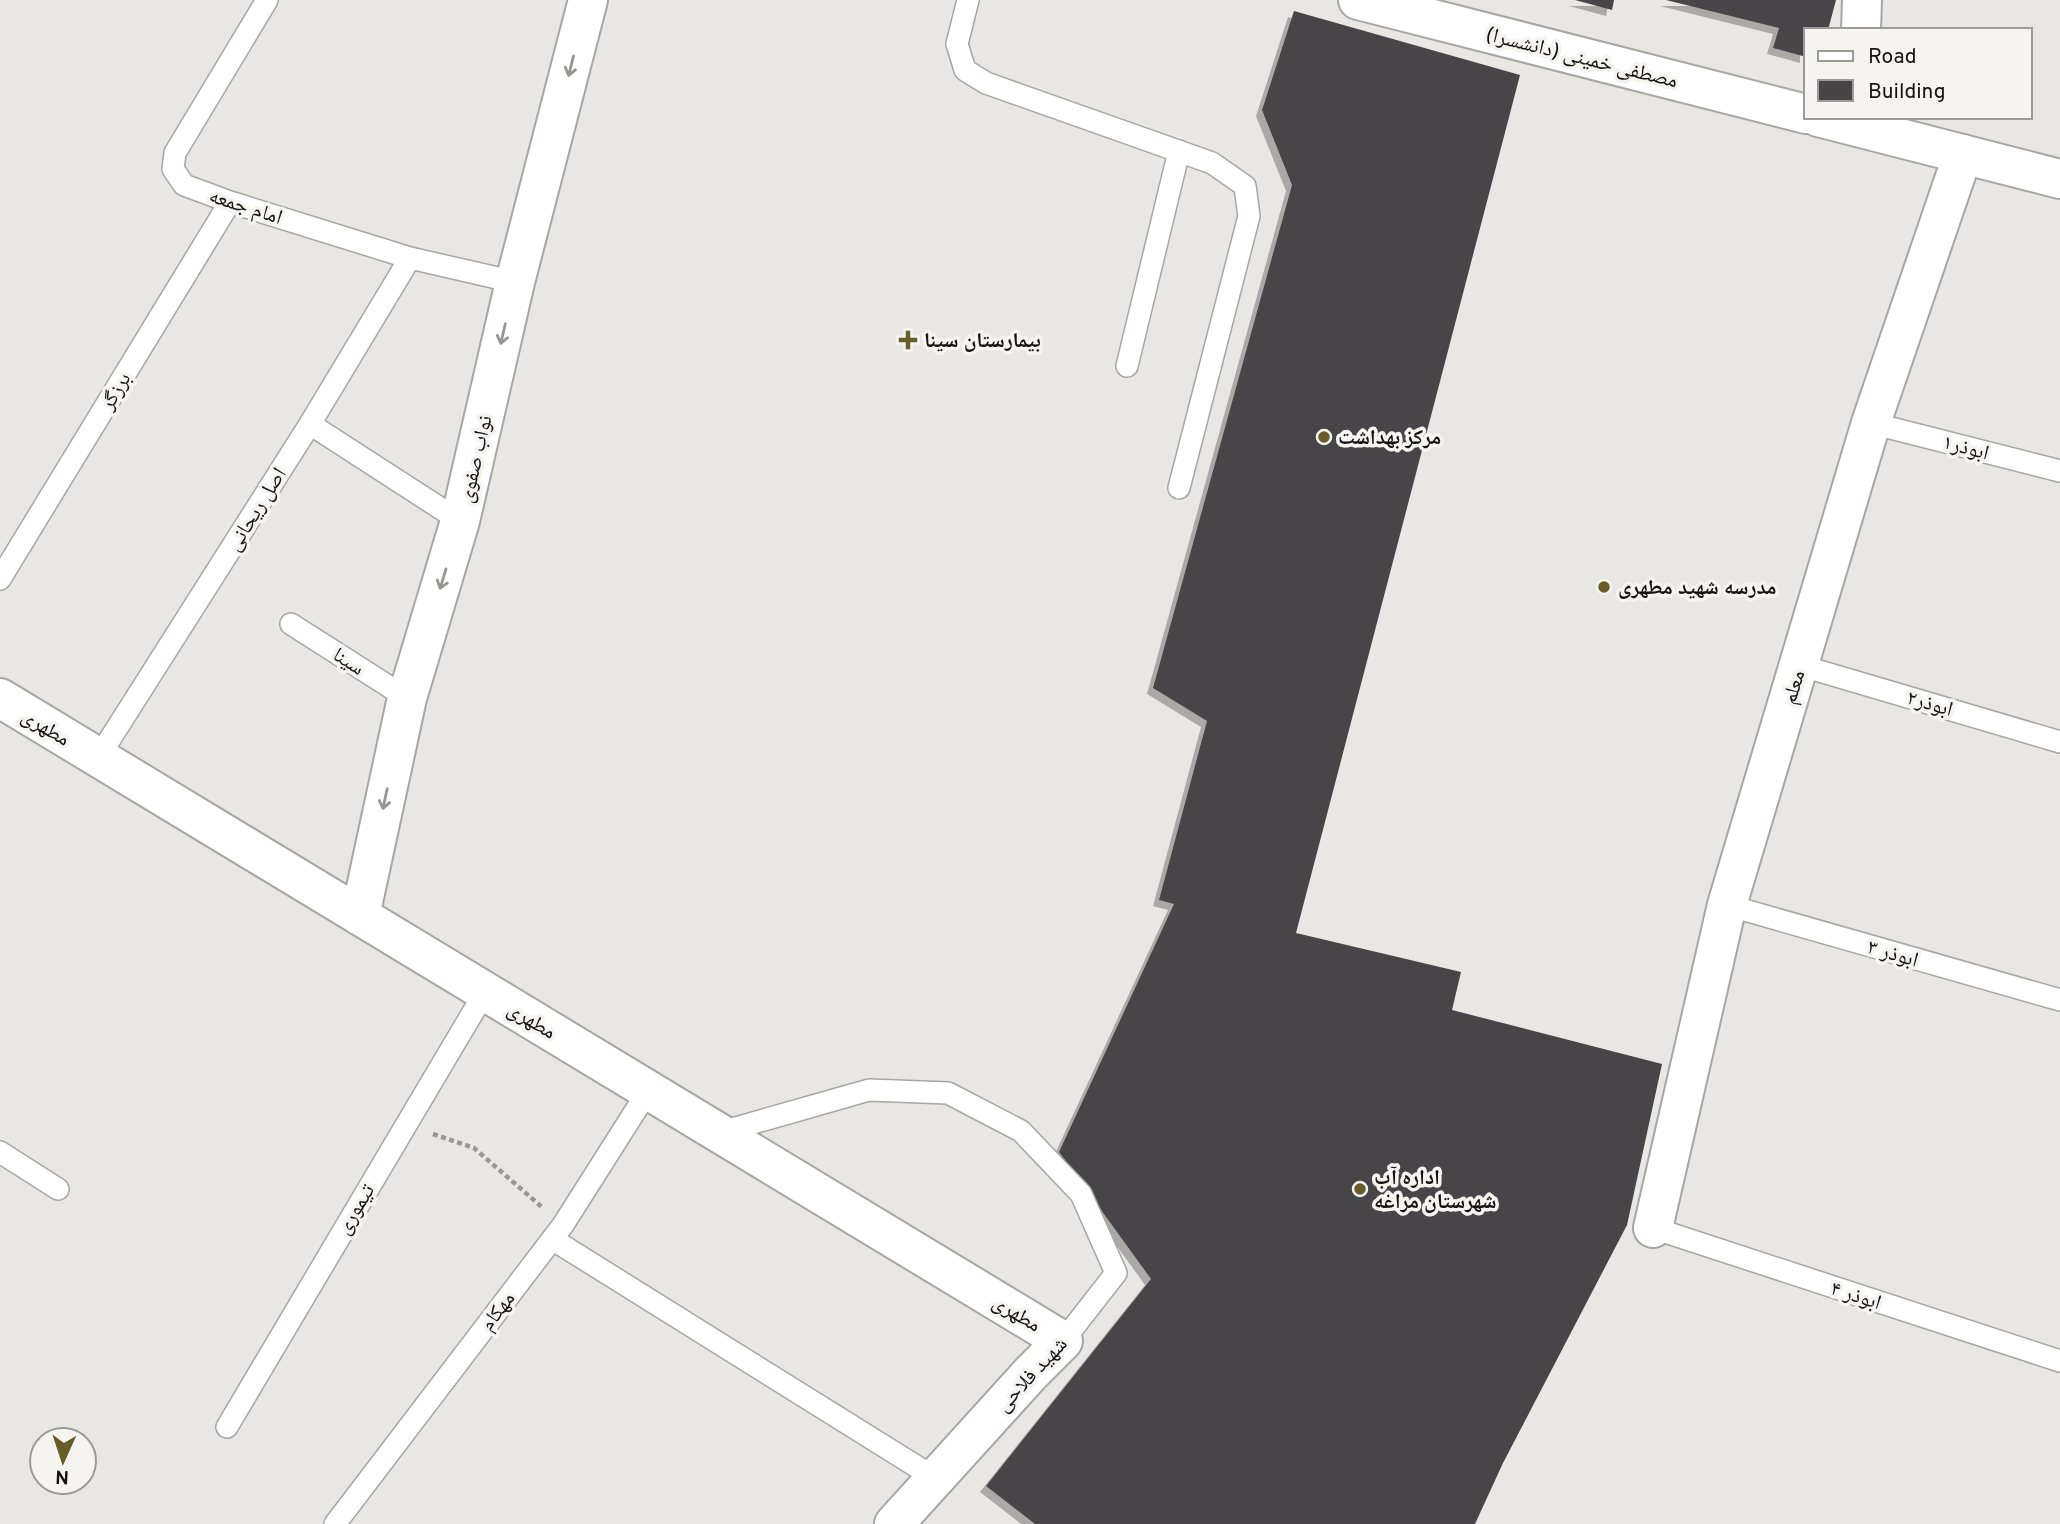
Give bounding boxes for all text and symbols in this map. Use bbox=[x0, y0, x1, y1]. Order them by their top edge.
street label: مصطفی خمینی (دانشسرا) bbox=[1483, 22, 1680, 95]
legend bbox=[1804, 28, 2032, 119]
text: Road bbox=[1868, 44, 1917, 71]
one-way arrow bbox=[564, 54, 577, 77]
text: Building bbox=[1868, 79, 1946, 106]
street label: امام جمعه bbox=[206, 183, 286, 232]
one-way arrow bbox=[496, 322, 509, 345]
place label: بیمارستان سینا bbox=[924, 328, 1041, 355]
marker: بیمارستان سینا bbox=[898, 330, 918, 350]
street label: برزگر bbox=[94, 368, 138, 417]
street label: نواب صفوی bbox=[453, 413, 500, 506]
place label: مرکز بهداشت bbox=[1338, 425, 1441, 452]
marker: مرکز بهداشت bbox=[1316, 429, 1332, 445]
street label: ابوذر۱ bbox=[1939, 429, 1992, 468]
street label: اصل ریحانی bbox=[221, 463, 294, 557]
one-way arrow bbox=[436, 567, 449, 589]
place label: مدرسه شهید مطهری bbox=[1618, 575, 1777, 602]
marker: مدرسه شهید مطهری bbox=[1596, 579, 1612, 595]
street label: سینا bbox=[327, 642, 369, 683]
street label: معلم bbox=[1776, 667, 1812, 708]
street label: ابوذر۲ bbox=[1903, 685, 1956, 724]
street label: مطهری bbox=[16, 703, 75, 753]
one-way arrow bbox=[378, 787, 392, 810]
street label: ابوذر ۳ bbox=[1864, 934, 1921, 975]
street label: مطهری bbox=[502, 996, 561, 1046]
place label: اداره آب شهرستان مراغه bbox=[1374, 1165, 1496, 1216]
street label: تیموری bbox=[331, 1180, 382, 1240]
marker: اداره آب شهرستان مراغه bbox=[1352, 1181, 1368, 1197]
street label: ابوذر ۴ bbox=[1827, 1276, 1884, 1317]
street label: مهکام bbox=[475, 1287, 522, 1337]
street label: مطهری bbox=[987, 1289, 1046, 1339]
street label: شهید فلاحی bbox=[990, 1332, 1074, 1418]
north arrow bbox=[28, 1426, 98, 1496]
text: N bbox=[55, 1464, 70, 1488]

